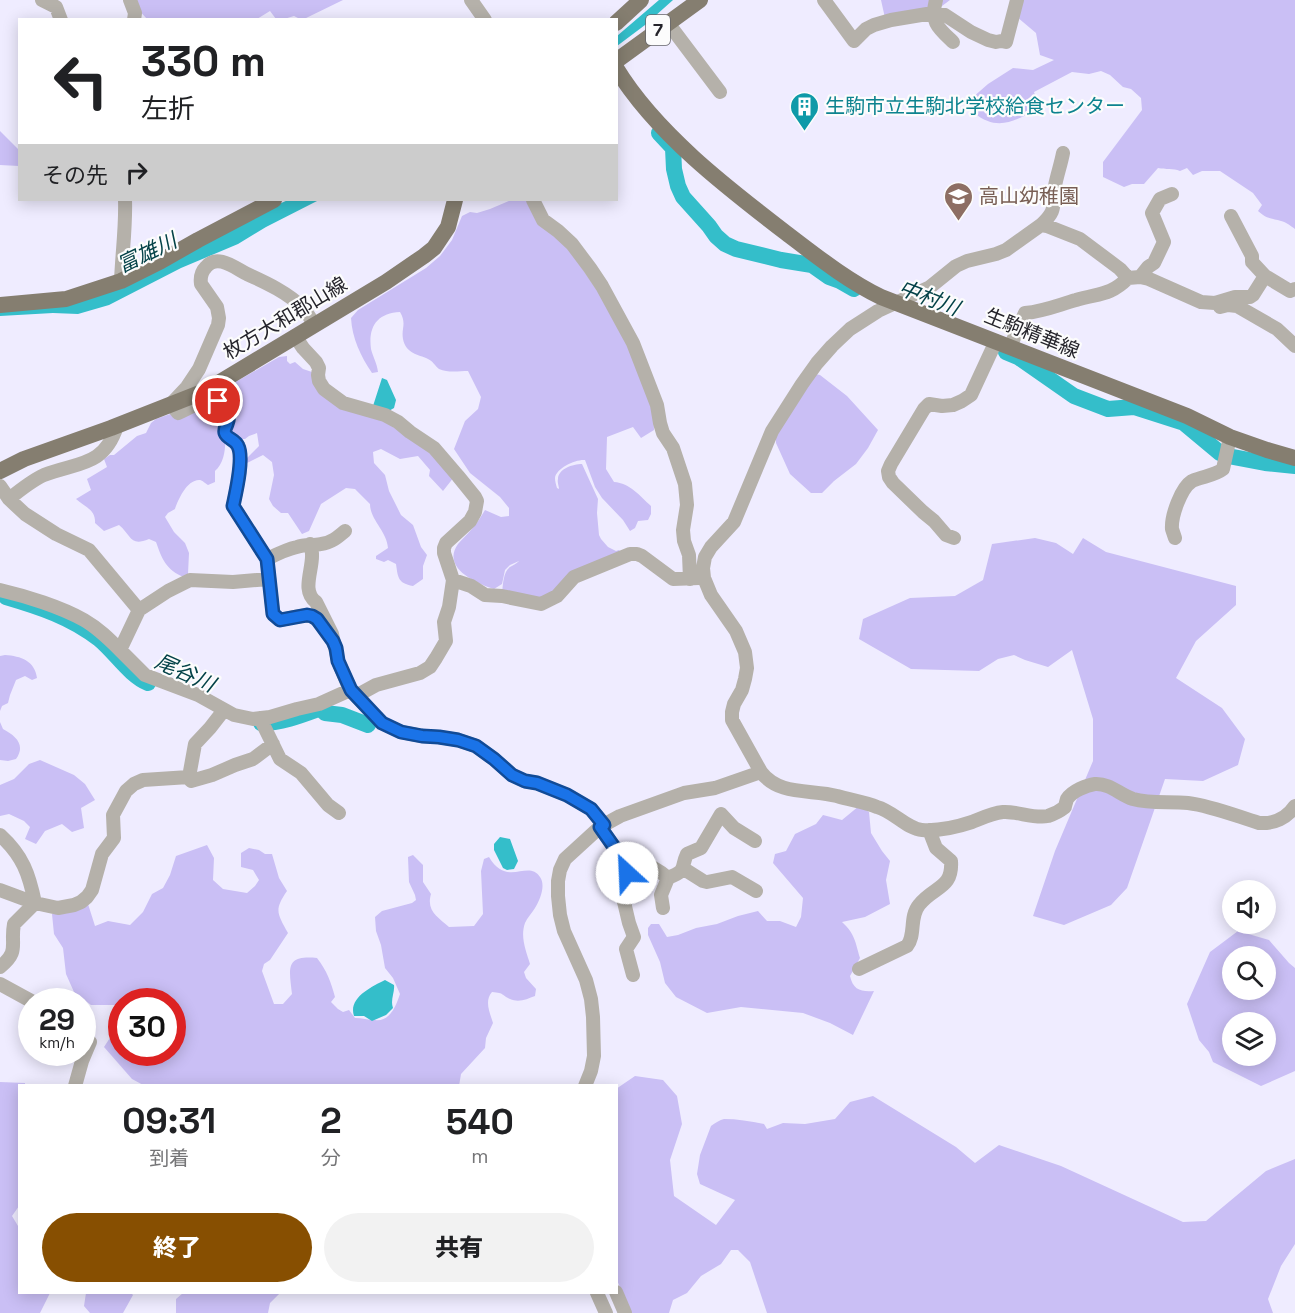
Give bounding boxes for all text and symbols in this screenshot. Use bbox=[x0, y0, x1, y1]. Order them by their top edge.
road number: 7 bbox=[646, 15, 670, 45]
text: 330 m bbox=[141, 35, 266, 88]
icon: left bbox=[42, 42, 120, 120]
building icon: 生駒市立生駒北学校給食センター bbox=[788, 90, 820, 132]
text: 左折 bbox=[141, 91, 195, 126]
place label: 生駒市立生駒北学校給食センター bbox=[825, 93, 1125, 119]
icon: right bbox=[120, 156, 153, 189]
text: その先 bbox=[42, 161, 108, 189]
school or university icon: 高山幼稚園 bbox=[942, 180, 974, 222]
place label: 高山幼稚園 bbox=[979, 183, 1079, 209]
water label: 富雄川 bbox=[113, 226, 183, 278]
street label: 枚方大和郡山線 bbox=[218, 271, 352, 365]
water label: 中村川 bbox=[895, 274, 965, 322]
street label: 生駒精華線 bbox=[981, 302, 1083, 364]
pin bbox=[192, 375, 243, 426]
icon: arrive bbox=[201, 384, 234, 417]
water label: 尾谷川 bbox=[151, 647, 221, 699]
position arrow bbox=[595, 841, 659, 905]
map controls bbox=[1222, 880, 1276, 1066]
button: sound bbox=[1222, 880, 1276, 934]
button: search bbox=[1222, 946, 1276, 1000]
speed limit sign: 30 bbox=[108, 988, 186, 1066]
text: 29 bbox=[39, 1000, 75, 1039]
button: layers bbox=[1222, 1012, 1276, 1066]
text: km/h bbox=[39, 1033, 75, 1052]
text: 09:31 bbox=[122, 1098, 216, 1144]
text: 2 bbox=[320, 1098, 342, 1144]
text: 540 bbox=[446, 1099, 514, 1145]
text: m bbox=[471, 1143, 488, 1169]
text: 到着 bbox=[149, 1145, 189, 1171]
text: 分 bbox=[321, 1145, 341, 1171]
button: 終了 bbox=[42, 1213, 312, 1282]
button: 共有 bbox=[324, 1213, 594, 1282]

